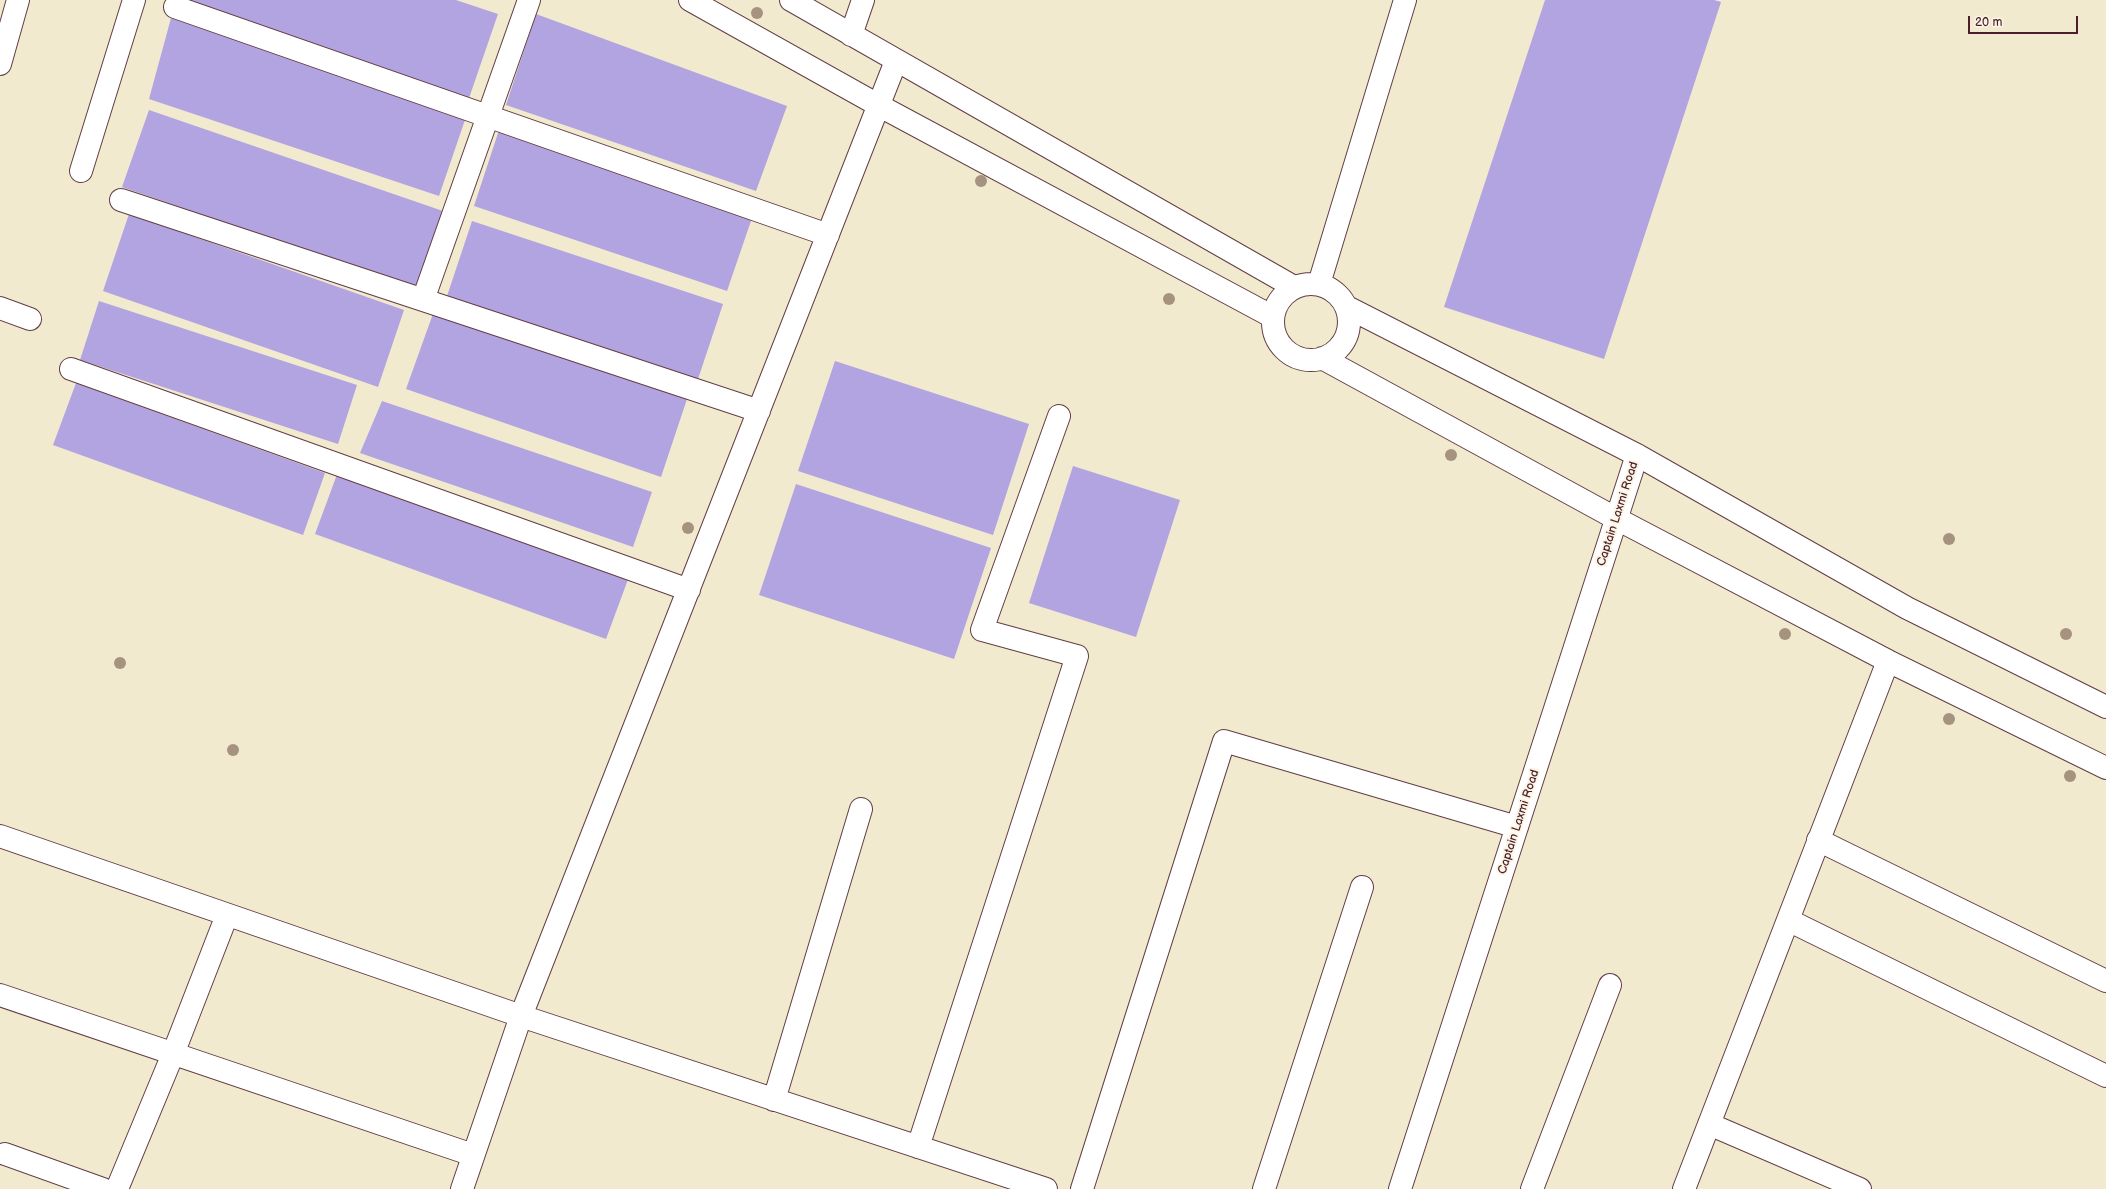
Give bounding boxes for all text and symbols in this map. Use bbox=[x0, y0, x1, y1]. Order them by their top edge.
scale bar bbox=[1970, 8, 2080, 34]
text: 20 m bbox=[1975, 15, 2002, 30]
street label: Captain Laxmi Road bbox=[1594, 460, 1642, 568]
street label: Captain Laxmi Road bbox=[1495, 768, 1543, 876]

